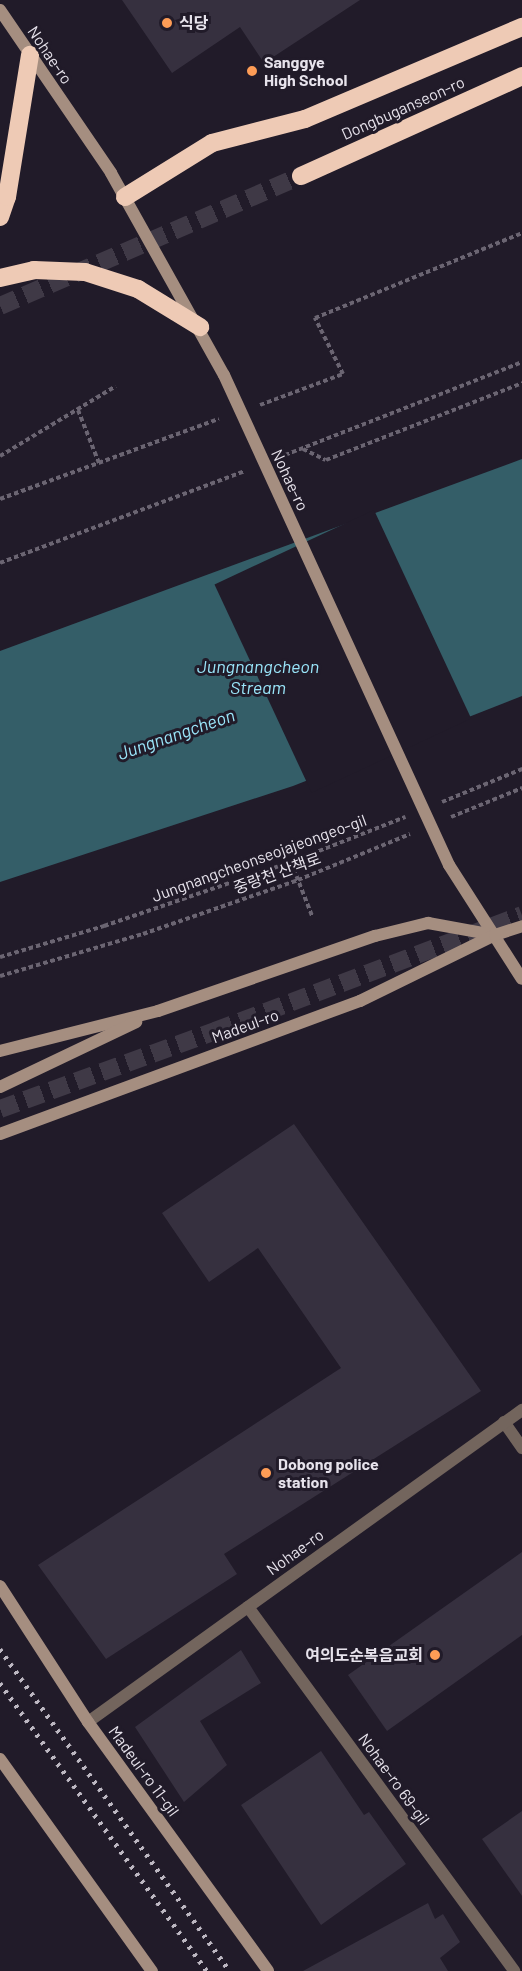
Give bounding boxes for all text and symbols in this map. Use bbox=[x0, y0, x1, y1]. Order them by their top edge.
place label: 식당 bbox=[179, 13, 208, 33]
marker: 식당 bbox=[160, 16, 174, 30]
street label: Nohae-ro bbox=[24, 22, 76, 88]
place label: Sanggye High School bbox=[264, 52, 348, 90]
marker: Sanggye High School bbox=[245, 64, 259, 78]
street label: Dongbuganseon-ro bbox=[338, 72, 468, 144]
street label: Nohae-ro bbox=[267, 446, 313, 514]
water label: Jungnangcheon Stream bbox=[197, 656, 319, 698]
water label: Jungnangcheon bbox=[115, 704, 237, 764]
street label: Jungnangcheonseojajeongeo-gil bbox=[149, 810, 369, 906]
street label: 중랑천 산책로 bbox=[231, 848, 323, 898]
street label: Madeul-ro bbox=[209, 1005, 281, 1047]
place label: Dobong police station bbox=[278, 1454, 379, 1492]
marker: Dobong police station bbox=[259, 1466, 273, 1480]
street label: Nohae-ro bbox=[263, 1525, 327, 1579]
place label: 여의도순복음교회 bbox=[305, 1645, 423, 1665]
marker: 여의도순복음교회 bbox=[428, 1648, 442, 1662]
street label: Madeul-ro 11-gil bbox=[105, 1722, 183, 1820]
street label: Nohae-ro 69-gil bbox=[354, 1730, 434, 1828]

